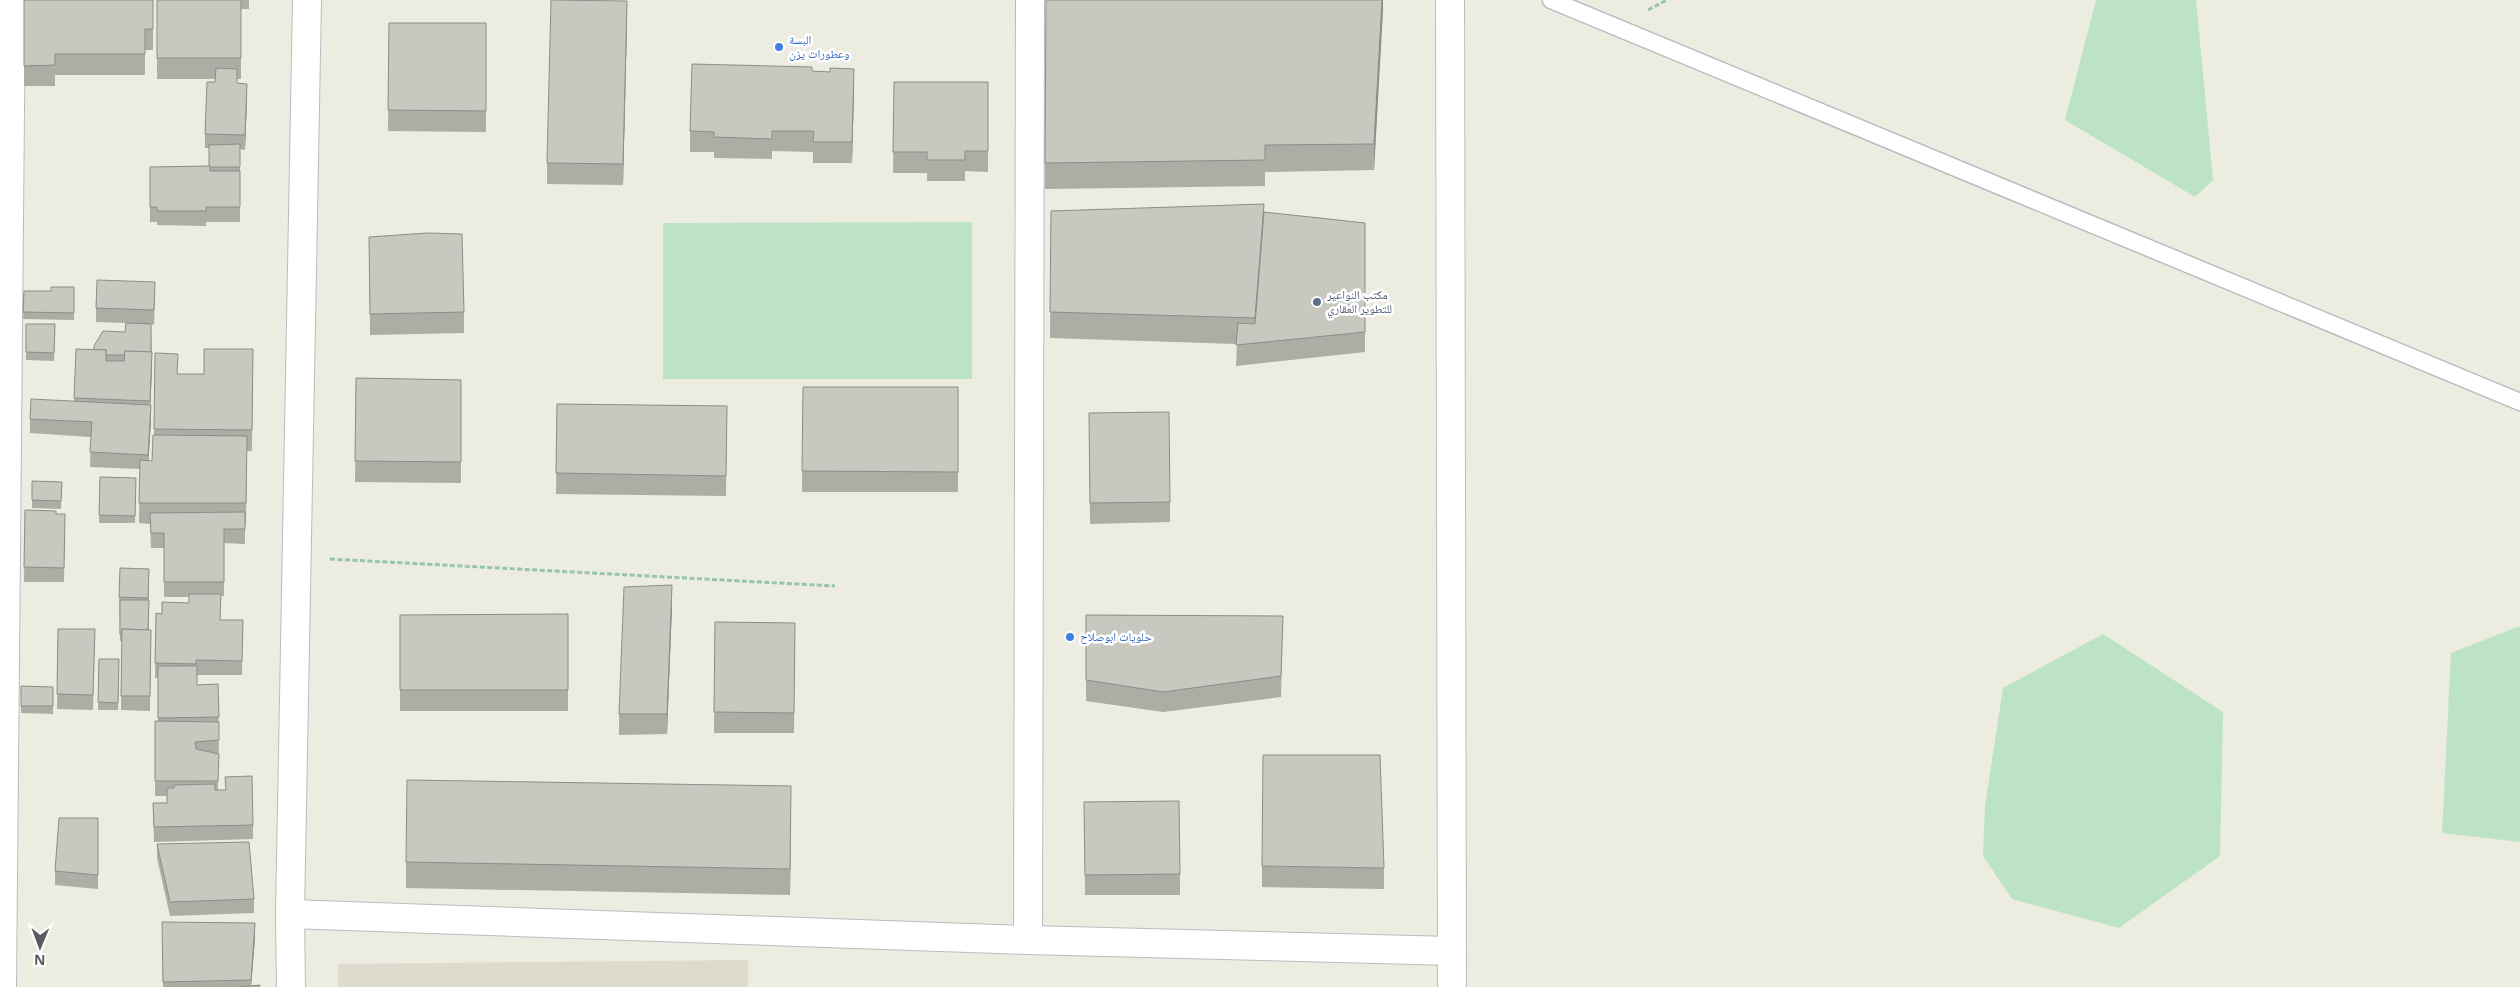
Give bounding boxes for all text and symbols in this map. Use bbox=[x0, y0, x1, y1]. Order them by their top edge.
place label: البسة وعطورات يزن bbox=[789, 31, 850, 62]
marker: البسة وعطورات يزن bbox=[773, 41, 785, 53]
place label: مكتب النواعير للتطوير العقاري bbox=[1326, 286, 1392, 319]
marker: مكتب النواعير للتطوير العقاري bbox=[1311, 296, 1323, 308]
place label: حلويات ابوصلاح bbox=[1080, 628, 1152, 645]
marker: حلويات ابوصلاح bbox=[1064, 631, 1076, 643]
north arrow bbox=[15, 922, 65, 972]
text: N bbox=[34, 951, 46, 970]

